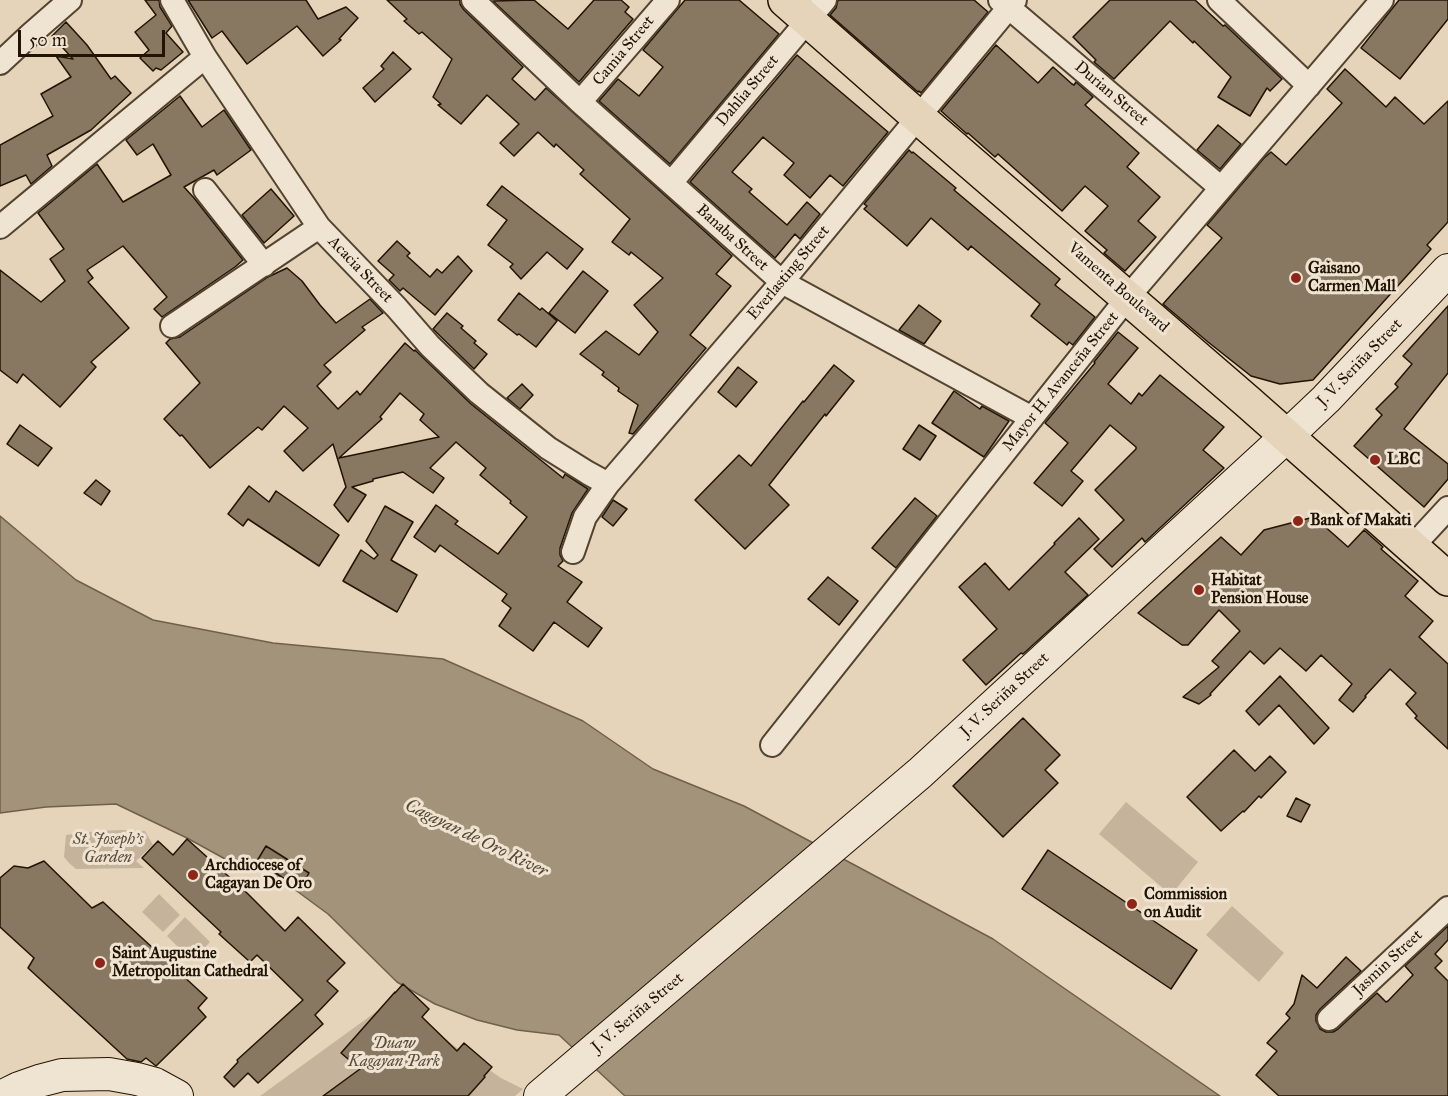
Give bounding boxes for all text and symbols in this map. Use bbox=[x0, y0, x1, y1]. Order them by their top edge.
street label: Camia Street bbox=[589, 12, 659, 90]
scale bar bbox=[21, 18, 168, 56]
text: 50 m bbox=[29, 29, 67, 51]
street label: Dahlia Street bbox=[713, 52, 783, 130]
street label: Durian Street bbox=[1070, 58, 1152, 130]
street label: Banaba Street bbox=[692, 201, 772, 275]
street label: Everlasting Street bbox=[744, 222, 834, 324]
street label: Acacia Street bbox=[323, 233, 397, 307]
street label: Vamenta Boulevard bbox=[1064, 239, 1172, 337]
place label: Gaisano Carmen Mall bbox=[1308, 259, 1396, 297]
marker: Gaisano Carmen Mall bbox=[1289, 271, 1303, 285]
street label: Mayor H. Avanceña Street bbox=[999, 308, 1123, 456]
street label: J. V. Seriña Street bbox=[1313, 315, 1407, 411]
place label: LBC bbox=[1387, 450, 1420, 470]
marker: LBC bbox=[1368, 453, 1382, 467]
place label: Bank of Makati bbox=[1310, 511, 1411, 531]
marker: Bank of Makati bbox=[1291, 514, 1305, 528]
place label: Habitat Pension House bbox=[1211, 571, 1308, 609]
marker: Habitat Pension House bbox=[1192, 583, 1206, 597]
street label: J. V. Seriña Street bbox=[957, 649, 1053, 741]
water label: Cagayan de Oro River bbox=[401, 795, 551, 883]
park label: St. Joseph's Garden bbox=[73, 830, 143, 868]
place label: Archdiocese of Cagayan De Oro bbox=[205, 856, 312, 894]
marker: Archdiocese of Cagayan De Oro bbox=[186, 868, 200, 882]
place label: Commission on Audit bbox=[1144, 885, 1227, 923]
marker: Commission on Audit bbox=[1125, 897, 1139, 911]
street label: Jasmin Street bbox=[1349, 926, 1427, 1000]
place label: Saint Augustine Metropolitan Cathedral bbox=[112, 944, 268, 982]
marker: Saint Augustine Metropolitan Cathedral bbox=[93, 956, 107, 970]
street label: J. V. Seriña Street bbox=[588, 969, 688, 1057]
park label: Duaw Kagayan Park bbox=[348, 1034, 440, 1072]

